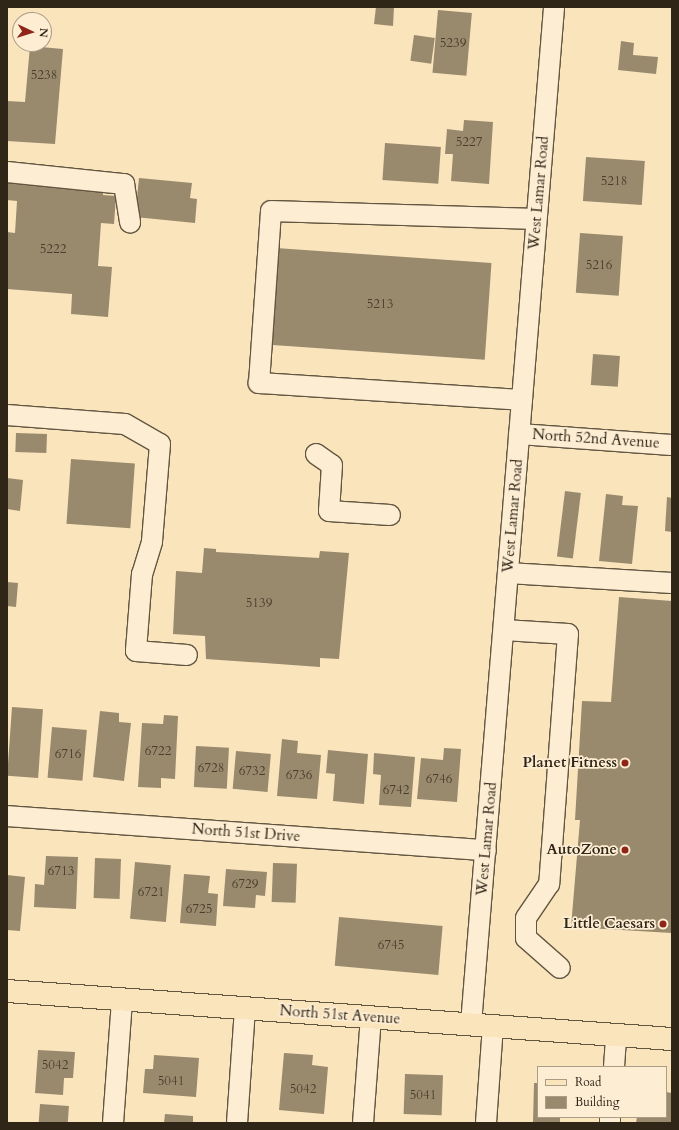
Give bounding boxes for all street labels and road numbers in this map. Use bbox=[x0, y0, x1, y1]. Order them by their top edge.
street label: West Lamar Road bbox=[525, 135, 553, 251]
street label: North 52nd Avenue bbox=[532, 426, 660, 452]
street label: West Lamar Road bbox=[499, 458, 527, 574]
street label: West Lamar Road bbox=[473, 781, 501, 897]
street label: North 51st Drive bbox=[191, 820, 301, 846]
street label: North 51st Avenue bbox=[279, 1002, 401, 1028]

